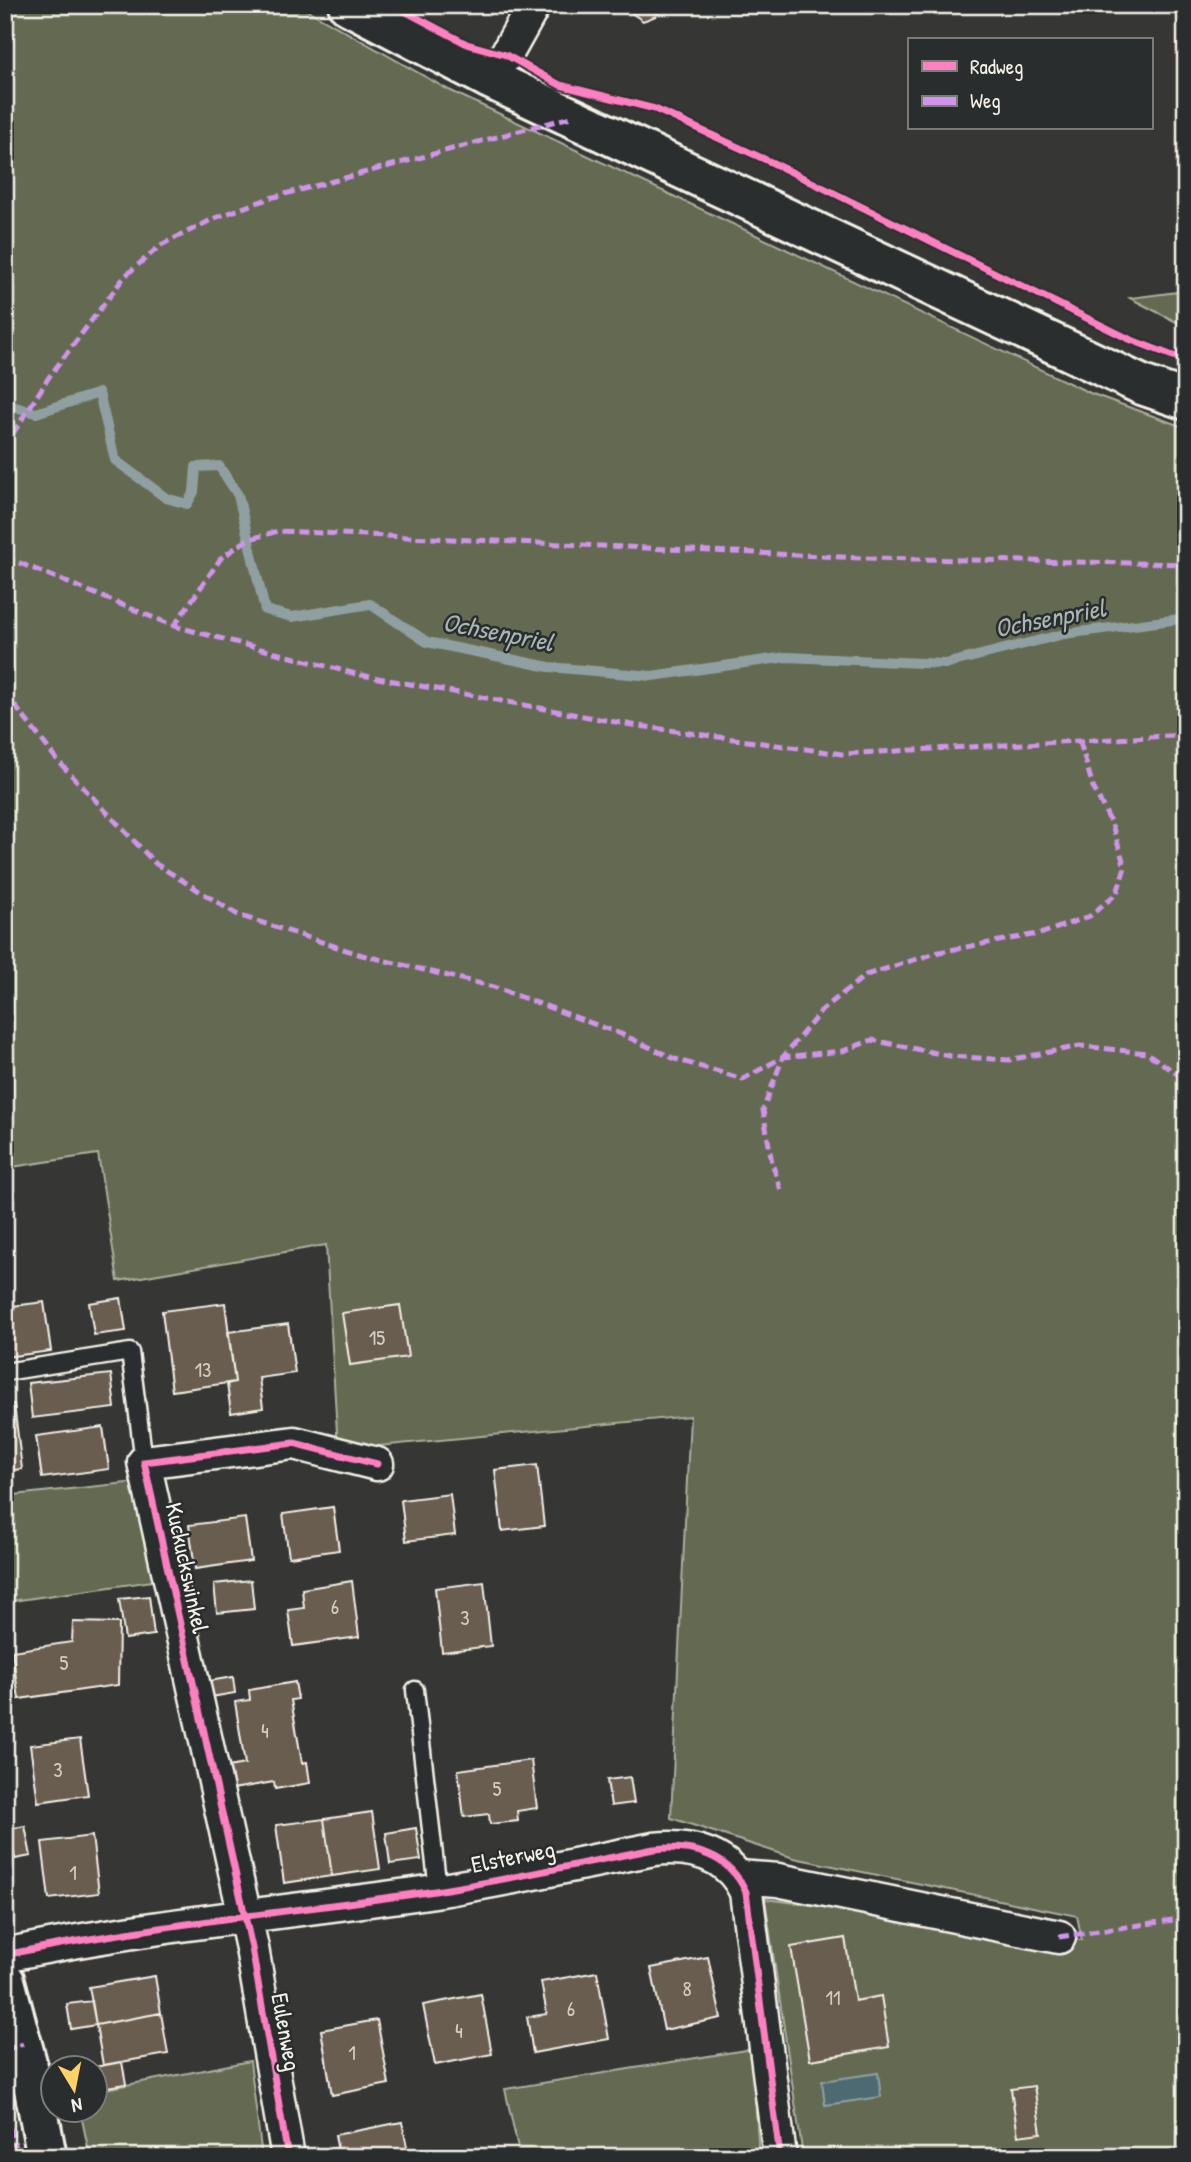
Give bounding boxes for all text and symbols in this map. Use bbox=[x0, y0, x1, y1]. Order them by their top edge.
legend bbox=[908, 38, 1152, 130]
text: Radweg bbox=[970, 52, 1023, 81]
text: Weg bbox=[970, 86, 1001, 115]
water label: Ochsenpriel bbox=[992, 589, 1109, 646]
water label: Ochsenpriel bbox=[440, 604, 557, 661]
house number: 15 bbox=[369, 1323, 385, 1352]
house number: 13 bbox=[194, 1355, 212, 1384]
street label: Kuckuckswinkel bbox=[159, 1500, 218, 1637]
house number: 6 bbox=[331, 1592, 339, 1621]
house number: 3 bbox=[460, 1603, 470, 1632]
house number: 5 bbox=[60, 1648, 69, 1677]
house number: 4 bbox=[261, 1716, 269, 1745]
house number: 3 bbox=[53, 1755, 63, 1784]
house number: 5 bbox=[493, 1774, 502, 1803]
street label: Elsterweg bbox=[468, 1832, 557, 1880]
house number: 1 bbox=[69, 1858, 77, 1887]
house number: 8 bbox=[682, 1974, 692, 2003]
house number: 11 bbox=[825, 1983, 841, 2012]
street label: Eulenweg bbox=[264, 1990, 310, 2073]
house number: 6 bbox=[567, 1994, 575, 2023]
house number: 4 bbox=[455, 2016, 463, 2045]
house number: 1 bbox=[348, 2038, 356, 2067]
north arrow bbox=[38, 2054, 108, 2124]
text: N bbox=[70, 2092, 84, 2119]

